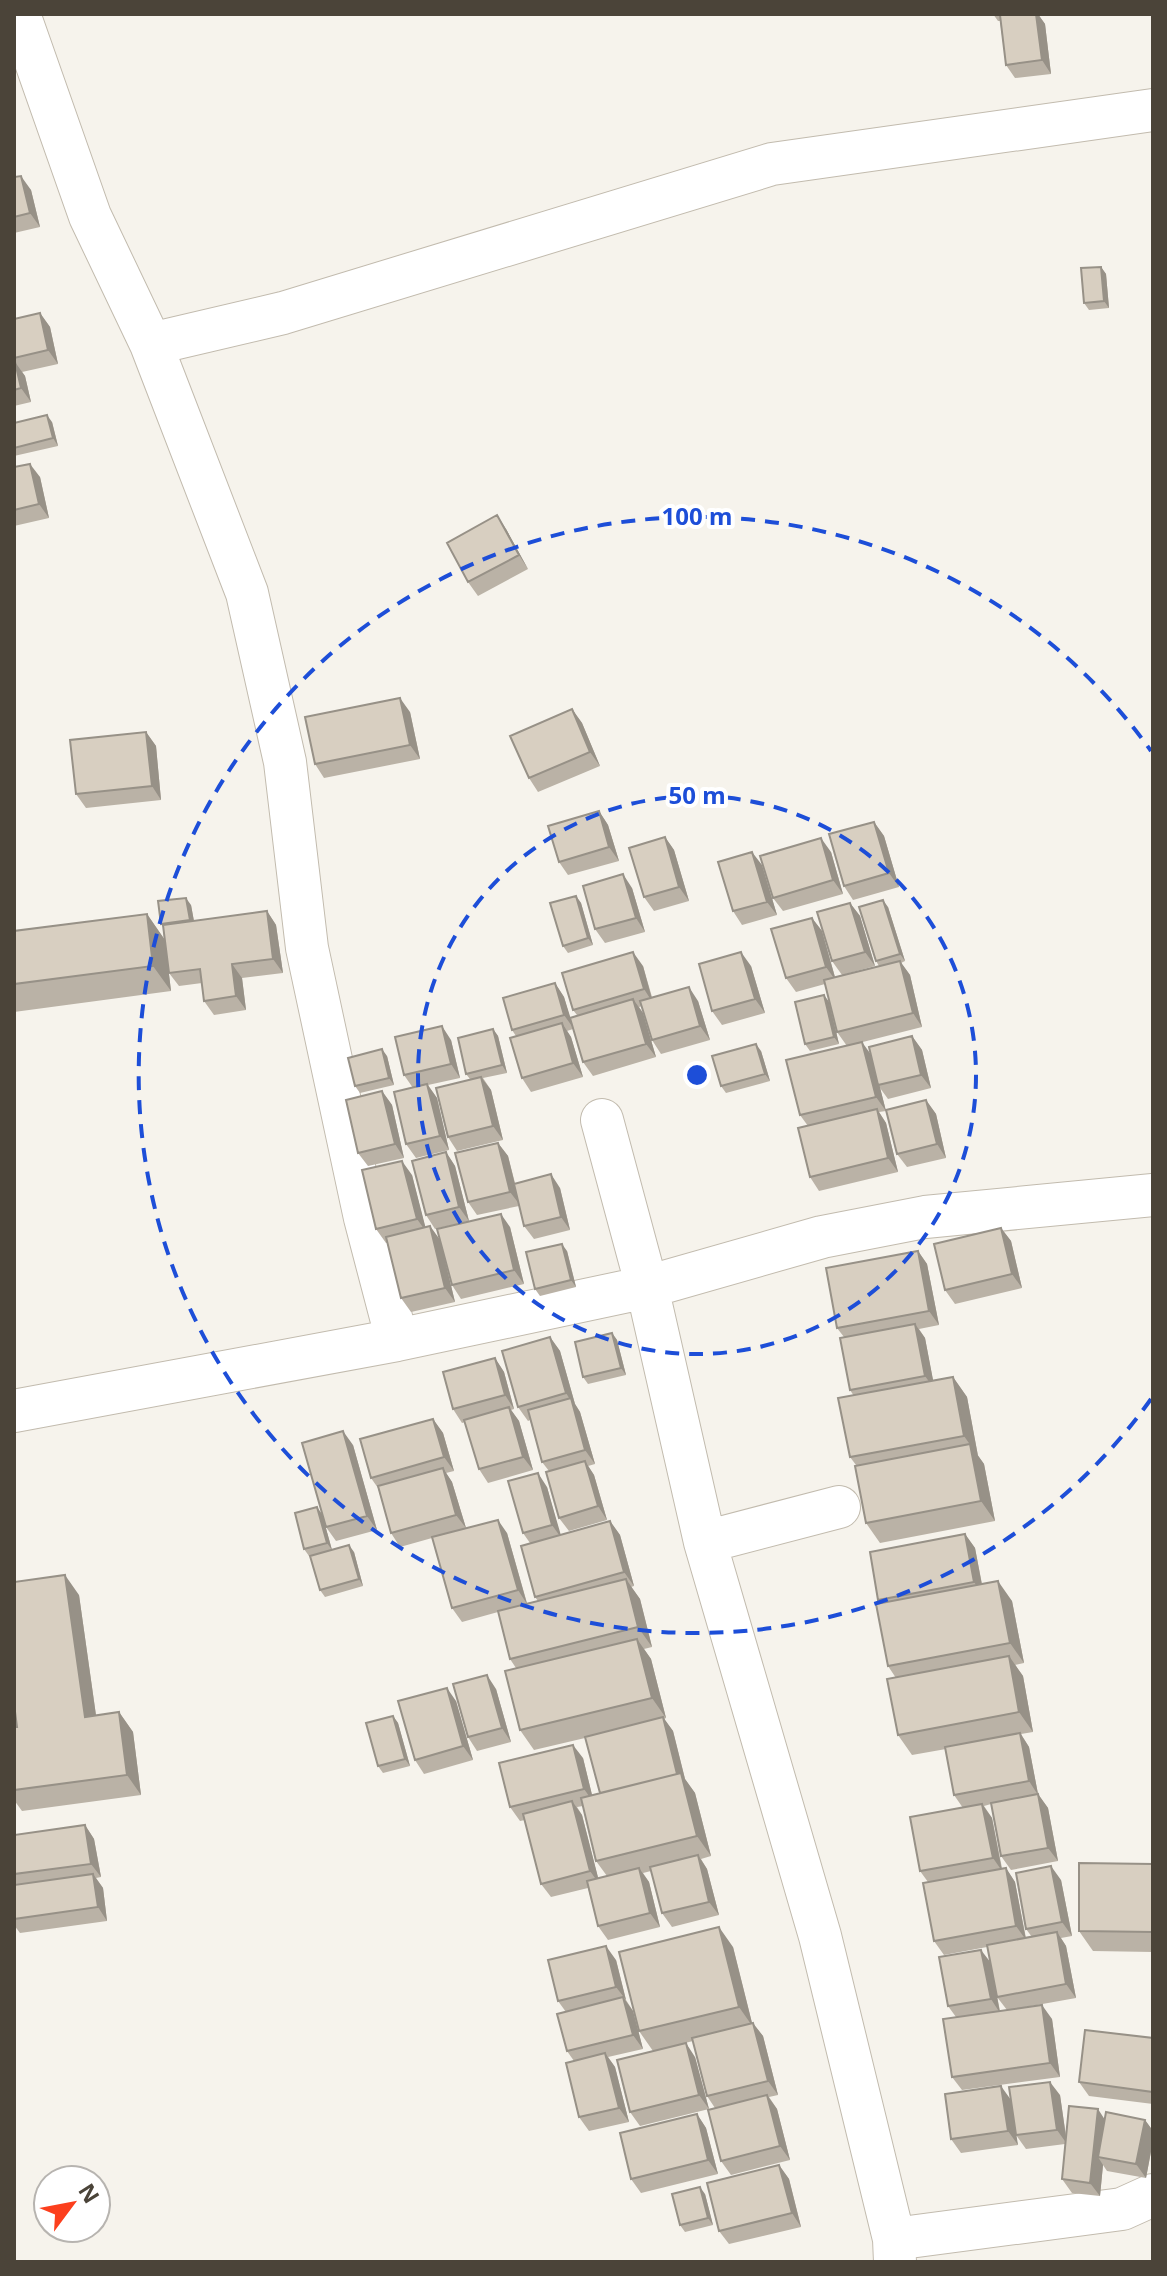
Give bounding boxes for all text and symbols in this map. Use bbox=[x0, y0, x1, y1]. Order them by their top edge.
text: 100 m bbox=[662, 499, 732, 532]
text: 50 m bbox=[668, 778, 726, 811]
centre of rings bbox=[683, 1061, 711, 1089]
north arrow bbox=[32, 2164, 112, 2244]
text: N bbox=[72, 2177, 107, 2208]

